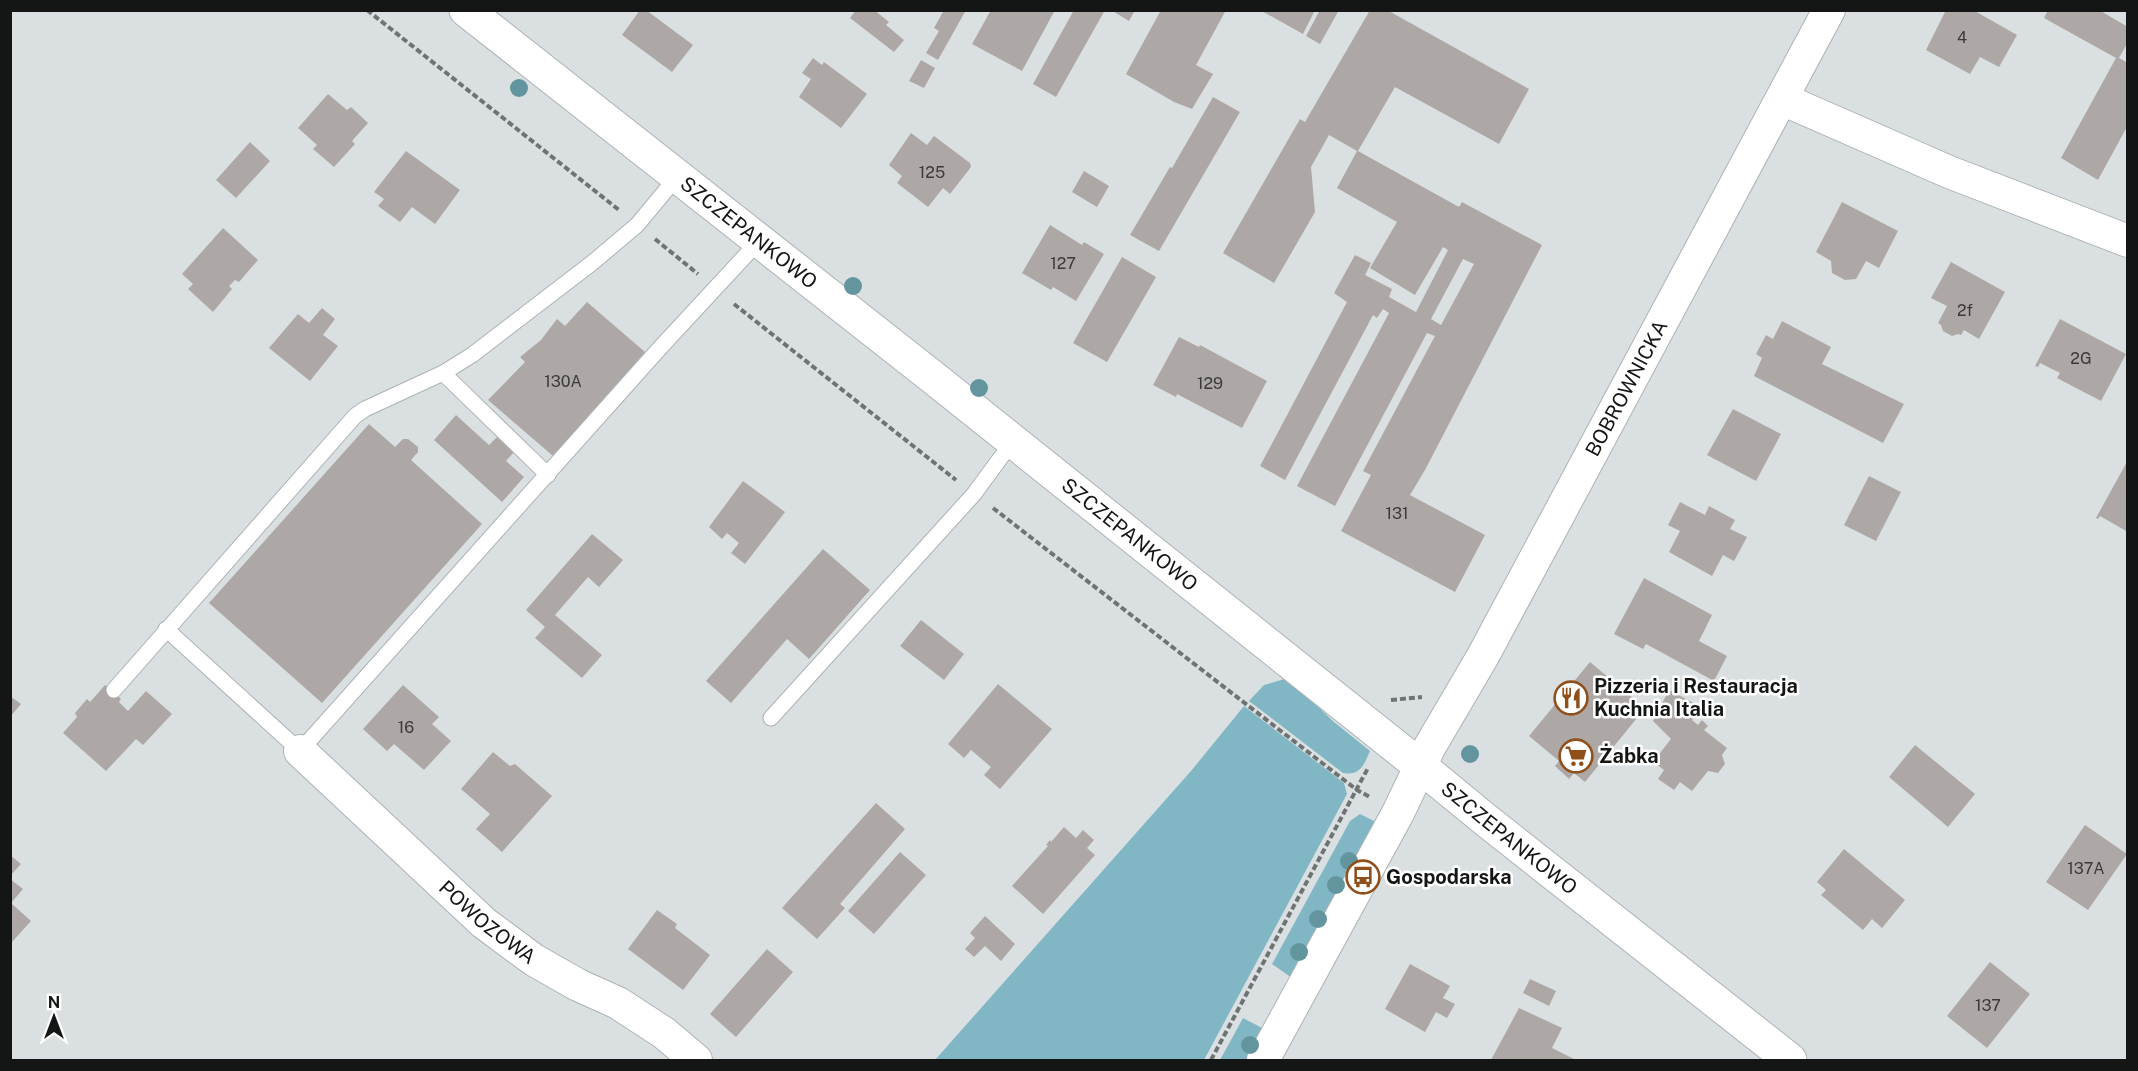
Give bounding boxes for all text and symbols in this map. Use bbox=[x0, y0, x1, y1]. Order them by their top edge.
house number: 4 bbox=[1957, 28, 1967, 47]
house number: 125 bbox=[919, 163, 945, 182]
street label: SZCZEPANKOWO bbox=[676, 171, 822, 294]
house number: 127 bbox=[1050, 254, 1076, 273]
house number: 2f bbox=[1957, 301, 1973, 320]
street label: BOBROWNICKA bbox=[1580, 316, 1673, 460]
house number: 2G bbox=[2070, 349, 2092, 368]
house number: 130A bbox=[544, 372, 582, 391]
house number: 129 bbox=[1197, 374, 1223, 393]
street label: SZCZEPANKOWO bbox=[1057, 473, 1203, 596]
house number: 131 bbox=[1385, 504, 1409, 523]
place label: Pizzeria i Restauracja Kuchnia Italia bbox=[1594, 674, 1798, 721]
restaurant icon: Pizzeria i Restauracja Kuchnia Italia bbox=[1553, 680, 1589, 716]
house number: 16 bbox=[398, 718, 414, 737]
supermarket icon: Żabka bbox=[1558, 738, 1594, 774]
place label: Żabka bbox=[1599, 743, 1659, 768]
street label: SZCZEPANKOWO bbox=[1436, 776, 1582, 900]
bus stop icon: Gospodarska bbox=[1345, 859, 1381, 895]
house number: 137A bbox=[2067, 859, 2105, 878]
place label: Gospodarska bbox=[1386, 865, 1512, 889]
street label: POWOZOWA bbox=[434, 875, 540, 969]
north arrow bbox=[24, 987, 84, 1047]
text: N bbox=[48, 993, 60, 1012]
house number: 137 bbox=[1975, 996, 2001, 1015]

